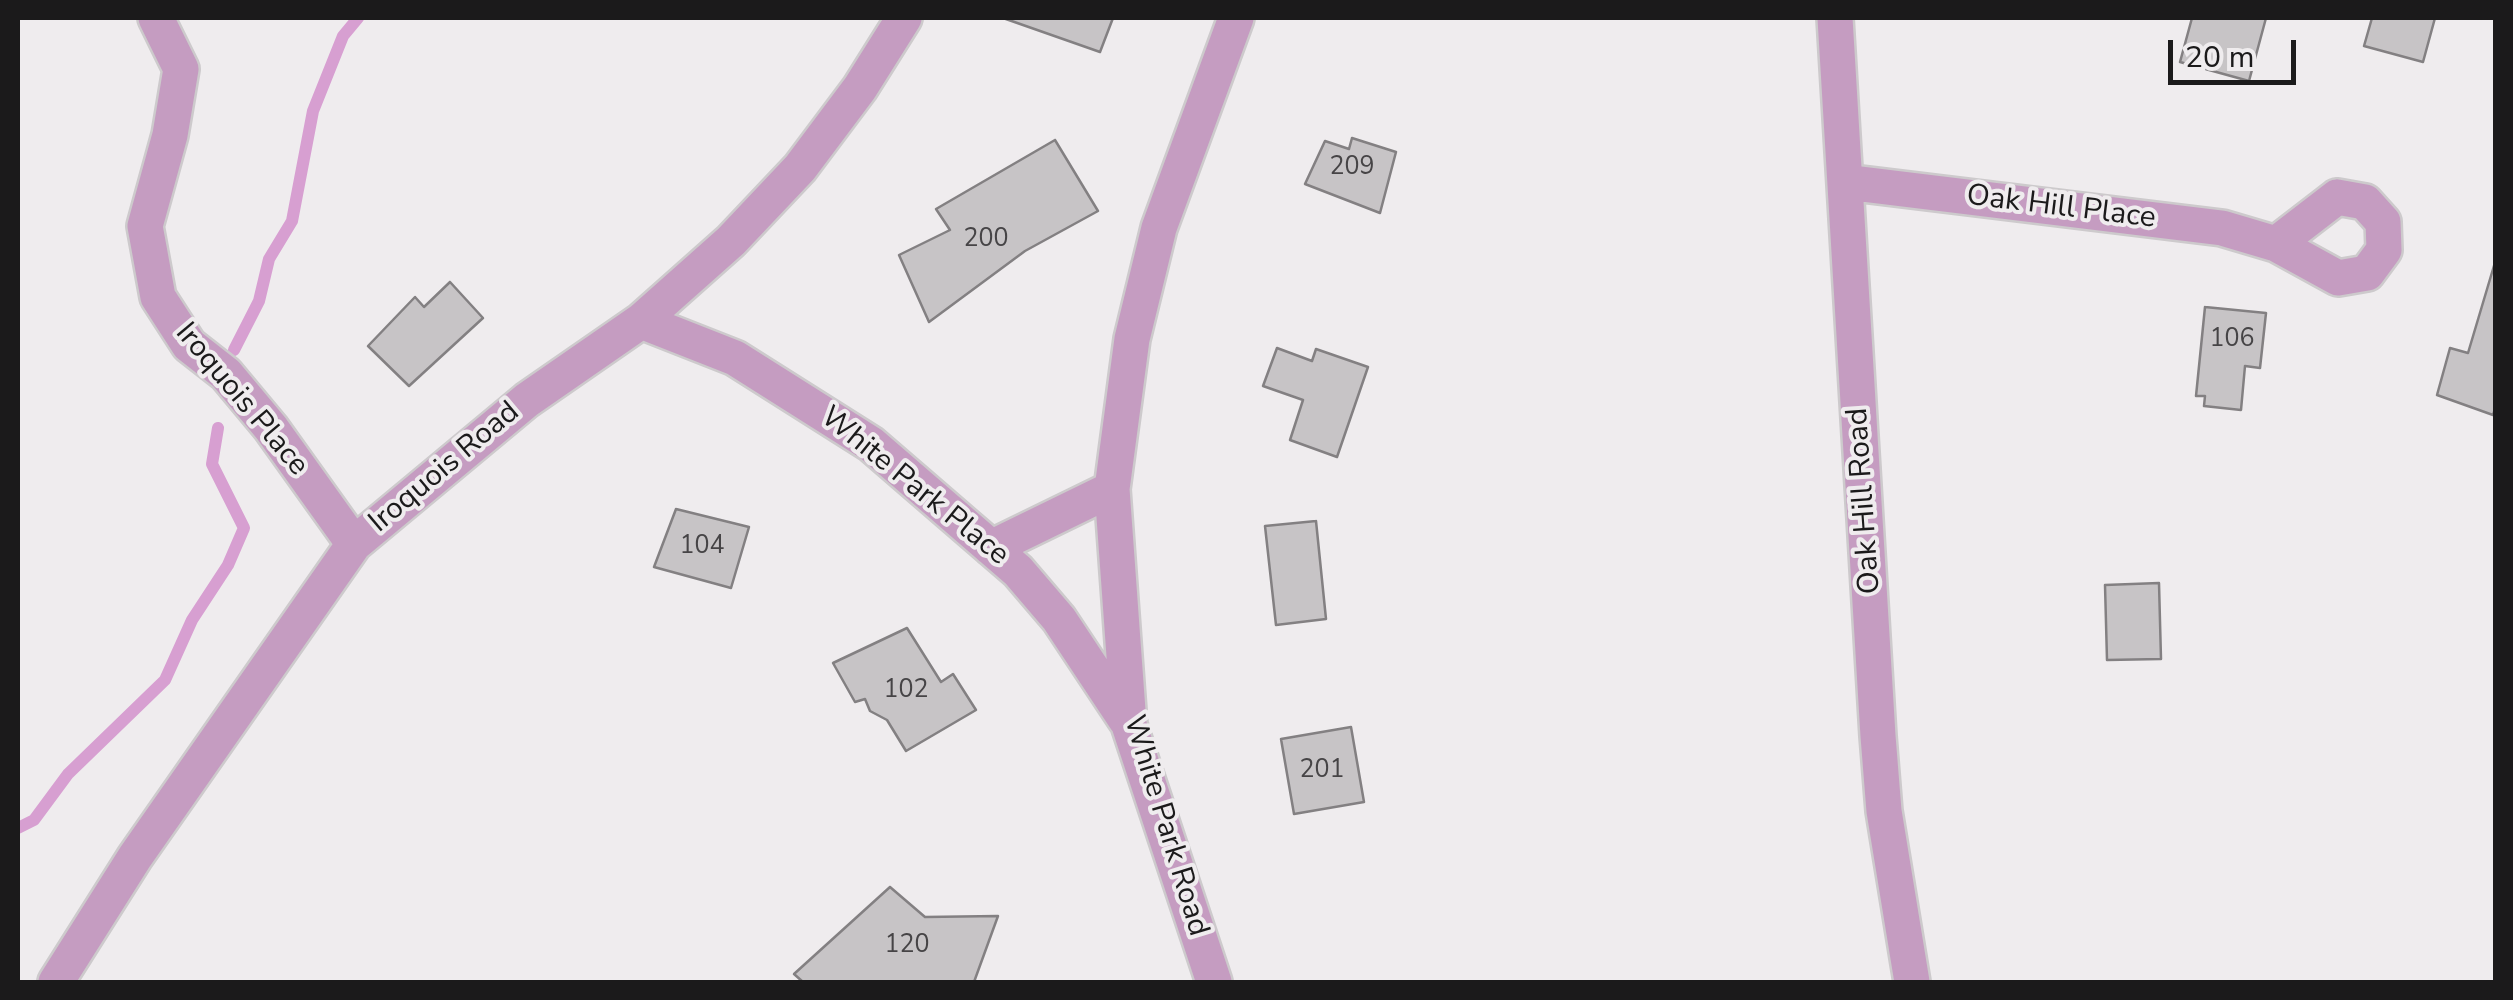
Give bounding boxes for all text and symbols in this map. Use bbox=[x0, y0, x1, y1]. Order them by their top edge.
scale bar bbox=[2173, 20, 2300, 82]
text: 20 m bbox=[2185, 37, 2254, 78]
house number: 209 bbox=[1330, 153, 1374, 183]
street label: Oak Hill Place bbox=[1964, 179, 2158, 237]
house number: 200 bbox=[964, 225, 1008, 255]
street label: Iroquois Place bbox=[167, 316, 315, 484]
house number: 106 bbox=[2210, 325, 2254, 355]
street label: Iroquois Road bbox=[363, 395, 527, 541]
street label: White Park Place bbox=[813, 400, 1015, 574]
street label: Oak Hill Road bbox=[1841, 407, 1889, 595]
house number: 104 bbox=[680, 532, 724, 562]
house number: 102 bbox=[884, 676, 928, 706]
street label: White Park Road bbox=[1114, 711, 1216, 941]
house number: 201 bbox=[1300, 756, 1344, 786]
house number: 120 bbox=[885, 931, 929, 961]

